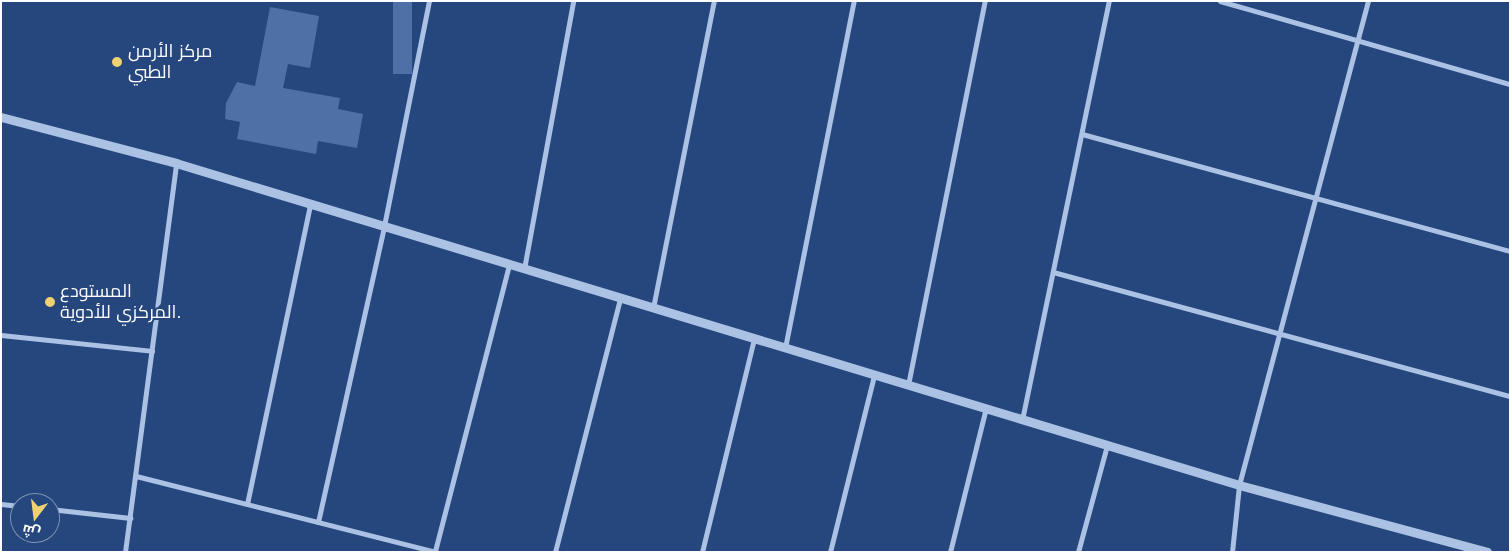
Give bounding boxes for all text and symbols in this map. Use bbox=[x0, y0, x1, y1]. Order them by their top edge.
place label: مركز الأرمن الطبي bbox=[128, 41, 212, 84]
marker: مركز الأرمن الطبي bbox=[110, 55, 124, 69]
place label: المستودع المركزي للأدوية. bbox=[60, 281, 182, 324]
marker: المستودع المركزي للأدوية. bbox=[44, 296, 56, 308]
north arrow bbox=[10, 493, 60, 543]
text: ش bbox=[20, 520, 43, 544]

